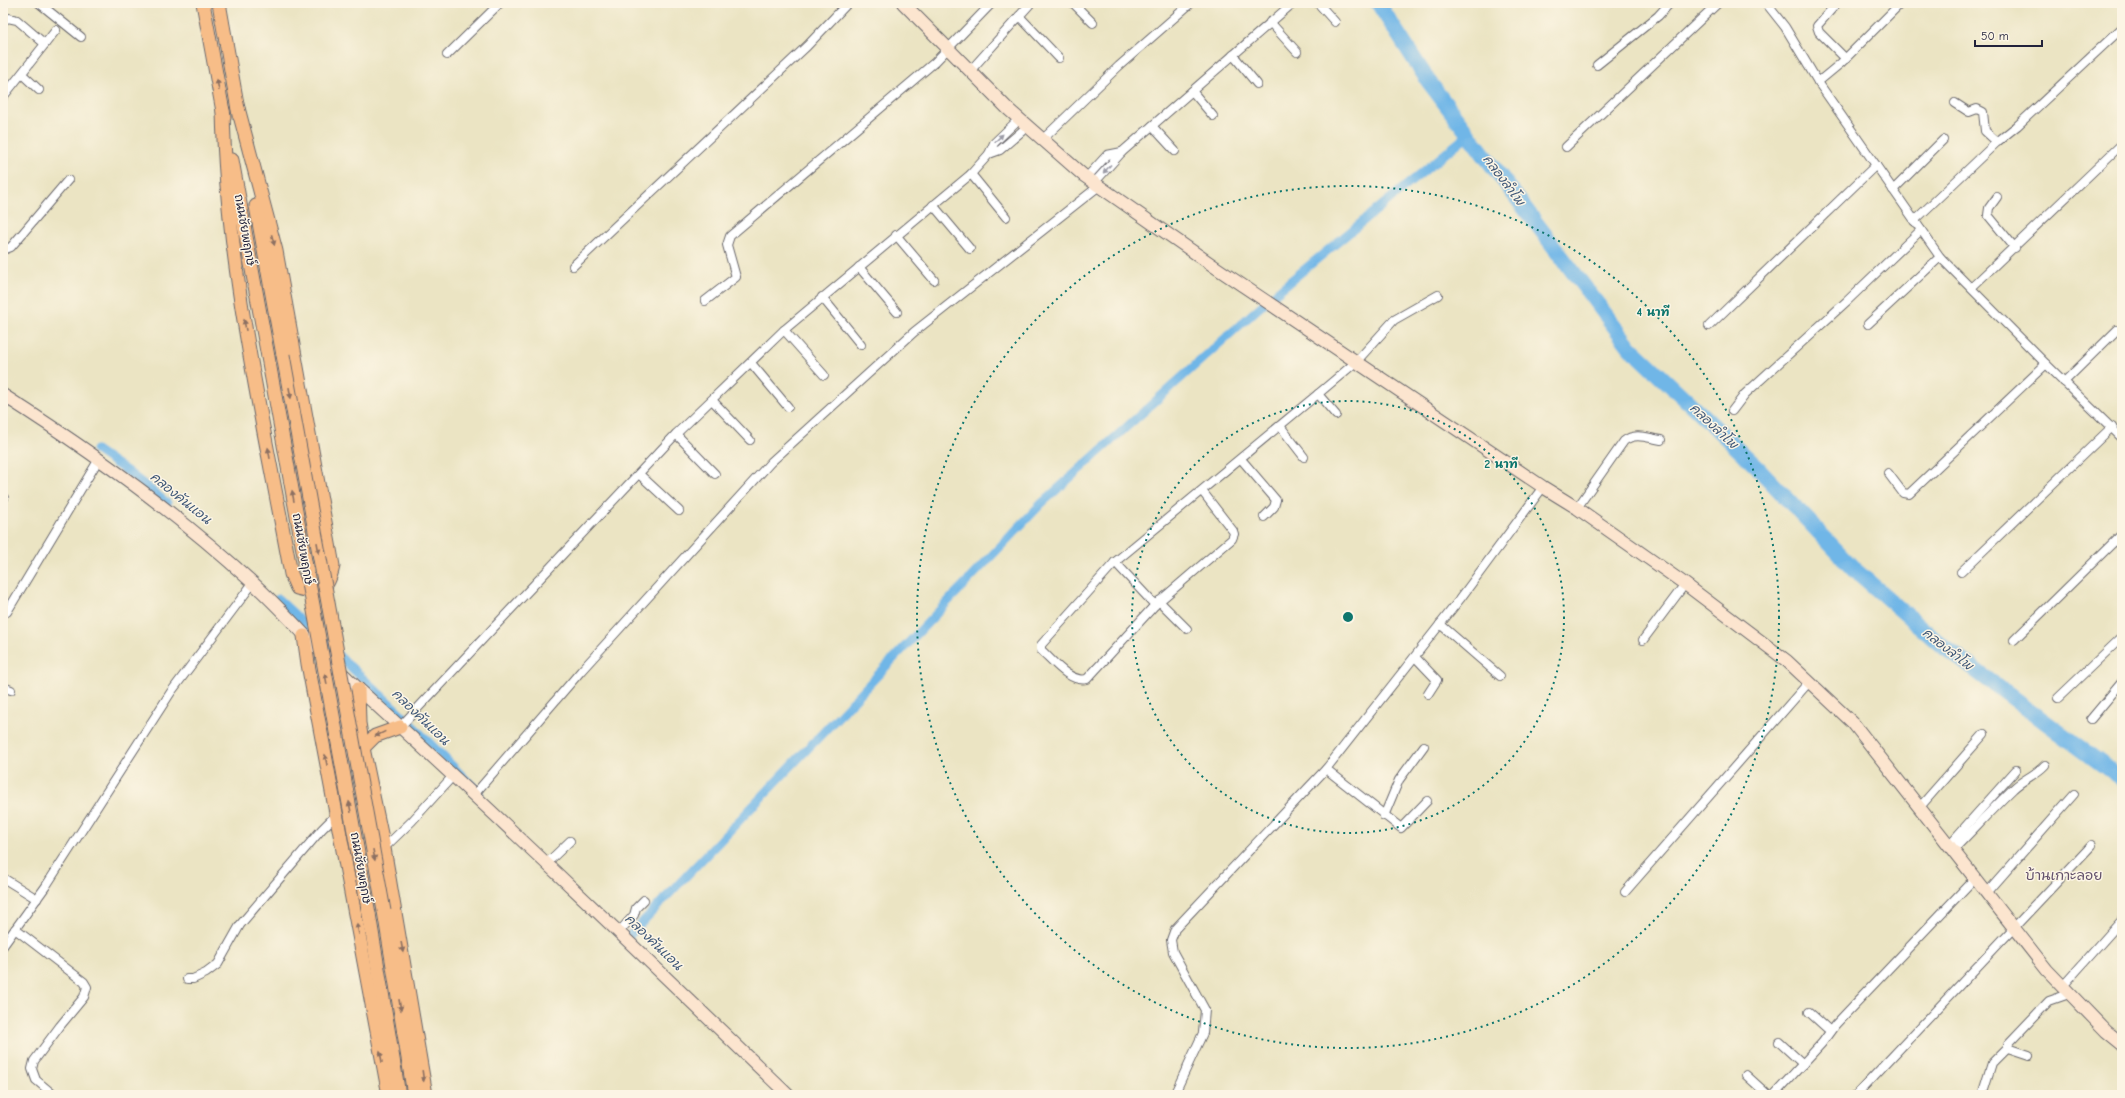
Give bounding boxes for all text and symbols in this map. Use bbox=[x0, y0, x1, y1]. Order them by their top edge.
scale bar bbox=[1975, 22, 2042, 48]
text: 50 m bbox=[1981, 29, 2009, 43]
one-way arrow bbox=[215, 79, 221, 91]
one-way arrow bbox=[994, 133, 1004, 143]
water label: คลองลำโพ bbox=[1480, 151, 1529, 209]
one-way arrow bbox=[1102, 164, 1111, 174]
street label: ถนนชัยพฤกษ์ bbox=[231, 193, 259, 268]
one-way arrow bbox=[270, 234, 276, 246]
text: 4 นาที bbox=[1636, 304, 1670, 319]
one-way arrow bbox=[242, 319, 248, 331]
one-way arrow bbox=[287, 387, 293, 399]
water label: คลองลำโพ bbox=[1687, 400, 1743, 453]
one-way arrow bbox=[265, 446, 271, 459]
text: 2 นาที bbox=[1484, 456, 1518, 471]
water label: คลองคันแอน bbox=[148, 469, 215, 528]
one-way arrow bbox=[290, 490, 296, 502]
street label: ถนนชัยพฤกษ์ bbox=[289, 512, 317, 587]
one-way arrow bbox=[315, 542, 321, 555]
centre of rings bbox=[1341, 610, 1355, 624]
water label: คลองลำโพ bbox=[1920, 624, 1978, 674]
one-way arrow bbox=[323, 673, 329, 685]
water label: คลองคันแอน bbox=[389, 686, 453, 749]
one-way arrow bbox=[374, 731, 385, 737]
one-way arrow bbox=[323, 754, 329, 766]
one-way arrow bbox=[346, 801, 352, 813]
street label: ถนนชัยพฤกษ์ bbox=[347, 831, 375, 906]
one-way arrow bbox=[371, 849, 377, 862]
district label: บ้านเกาะลอย bbox=[2026, 867, 2102, 884]
water label: คลองคันแอน bbox=[622, 911, 686, 974]
one-way arrow bbox=[355, 923, 361, 935]
one-way arrow bbox=[399, 941, 405, 954]
one-way arrow bbox=[397, 999, 403, 1011]
one-way arrow bbox=[378, 1051, 384, 1063]
one-way arrow bbox=[420, 1070, 427, 1082]

